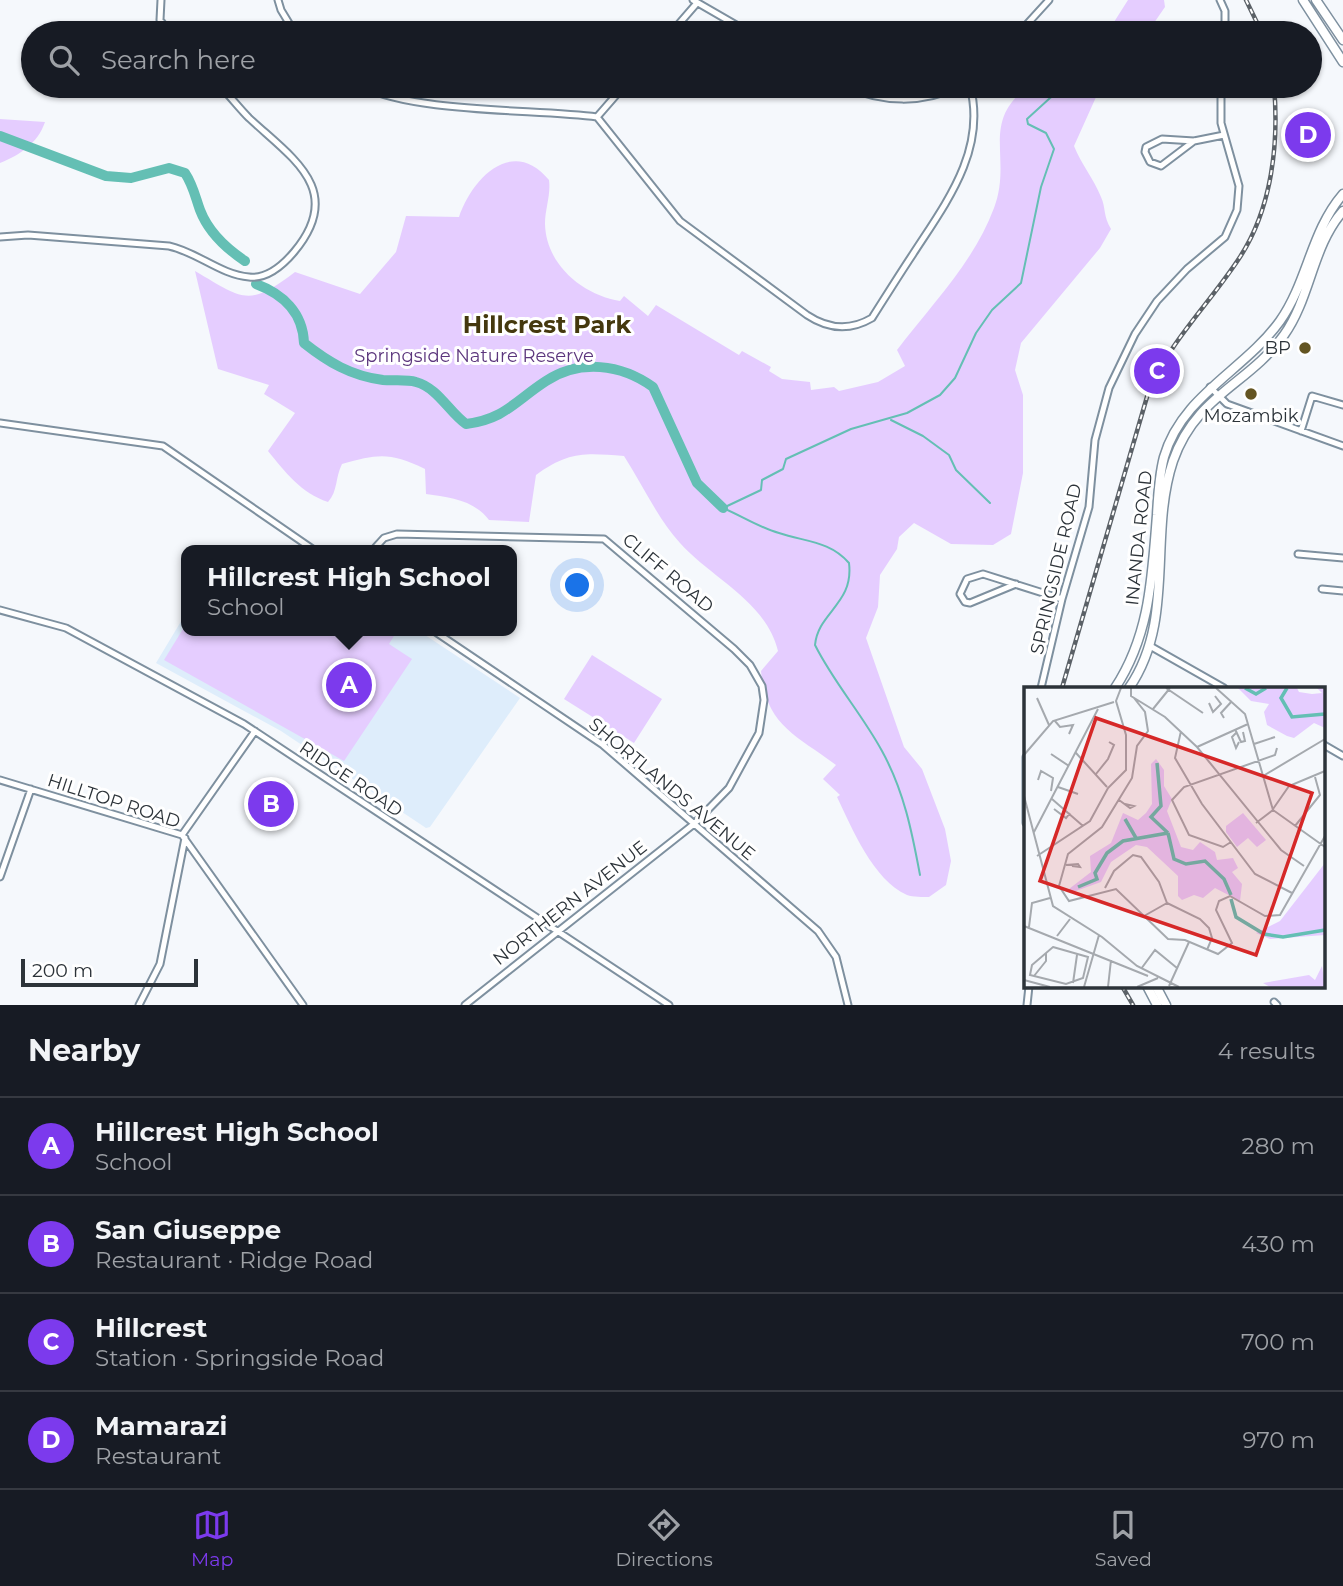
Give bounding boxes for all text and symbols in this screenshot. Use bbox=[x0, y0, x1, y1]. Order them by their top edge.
search box bbox=[21, 21, 1322, 98]
icon: search bbox=[45, 41, 83, 79]
text: Search here bbox=[101, 44, 256, 76]
pin: D bbox=[1285, 109, 1331, 161]
district label: Hillcrest Park bbox=[463, 310, 632, 339]
place label: BP bbox=[1265, 337, 1291, 359]
marker: BP bbox=[1297, 340, 1313, 356]
park label: Springside Nature Reserve bbox=[354, 345, 594, 367]
pin: C bbox=[1134, 345, 1180, 397]
marker: Mozambik bbox=[1243, 386, 1259, 402]
place label: Mozambik bbox=[1203, 405, 1299, 427]
street label: INANDA ROAD bbox=[1121, 469, 1157, 607]
street label: SPRINGSIDE ROAD bbox=[1026, 481, 1086, 657]
street label: CLIFF ROAD bbox=[618, 529, 718, 617]
popup bbox=[181, 545, 517, 636]
text: Hillcrest High School bbox=[207, 561, 491, 593]
your location bbox=[560, 568, 594, 602]
text: School bbox=[207, 593, 285, 621]
pin: A bbox=[326, 659, 372, 711]
inset map bbox=[1024, 687, 1326, 988]
street label: SHORTLANDS AVENUE bbox=[584, 713, 760, 865]
street label: RIDGE ROAD bbox=[295, 736, 407, 822]
street label: HILLTOP ROAD bbox=[45, 769, 183, 833]
pin: B bbox=[248, 778, 294, 830]
street label: NORTHERN AVENUE bbox=[489, 836, 651, 970]
scale bar bbox=[21, 956, 198, 988]
text: 200 m bbox=[32, 959, 93, 982]
text: Nearby bbox=[28, 1032, 140, 1069]
text: 4 results bbox=[1218, 1037, 1315, 1065]
text: Hillcrest High School bbox=[95, 1116, 379, 1148]
text: A bbox=[42, 1132, 60, 1160]
text: 280 m bbox=[1242, 1132, 1315, 1160]
text: School bbox=[95, 1148, 173, 1176]
text: San Giuseppe bbox=[95, 1214, 281, 1246]
text: B bbox=[42, 1230, 60, 1258]
text: 430 m bbox=[1242, 1230, 1315, 1258]
text: Restaurant · Ridge Road bbox=[95, 1246, 373, 1274]
text: Hillcrest bbox=[95, 1312, 207, 1344]
text: C bbox=[43, 1328, 59, 1356]
text: 700 m bbox=[1241, 1328, 1315, 1356]
text: Station · Springside Road bbox=[95, 1344, 384, 1372]
text: Mamarazi bbox=[95, 1410, 227, 1442]
text: D bbox=[42, 1426, 61, 1454]
text: 970 m bbox=[1242, 1426, 1315, 1454]
text: Restaurant bbox=[95, 1442, 221, 1470]
tab: Map bbox=[191, 1506, 233, 1571]
tab: Directions bbox=[615, 1506, 713, 1571]
tab: Saved bbox=[1095, 1506, 1152, 1571]

